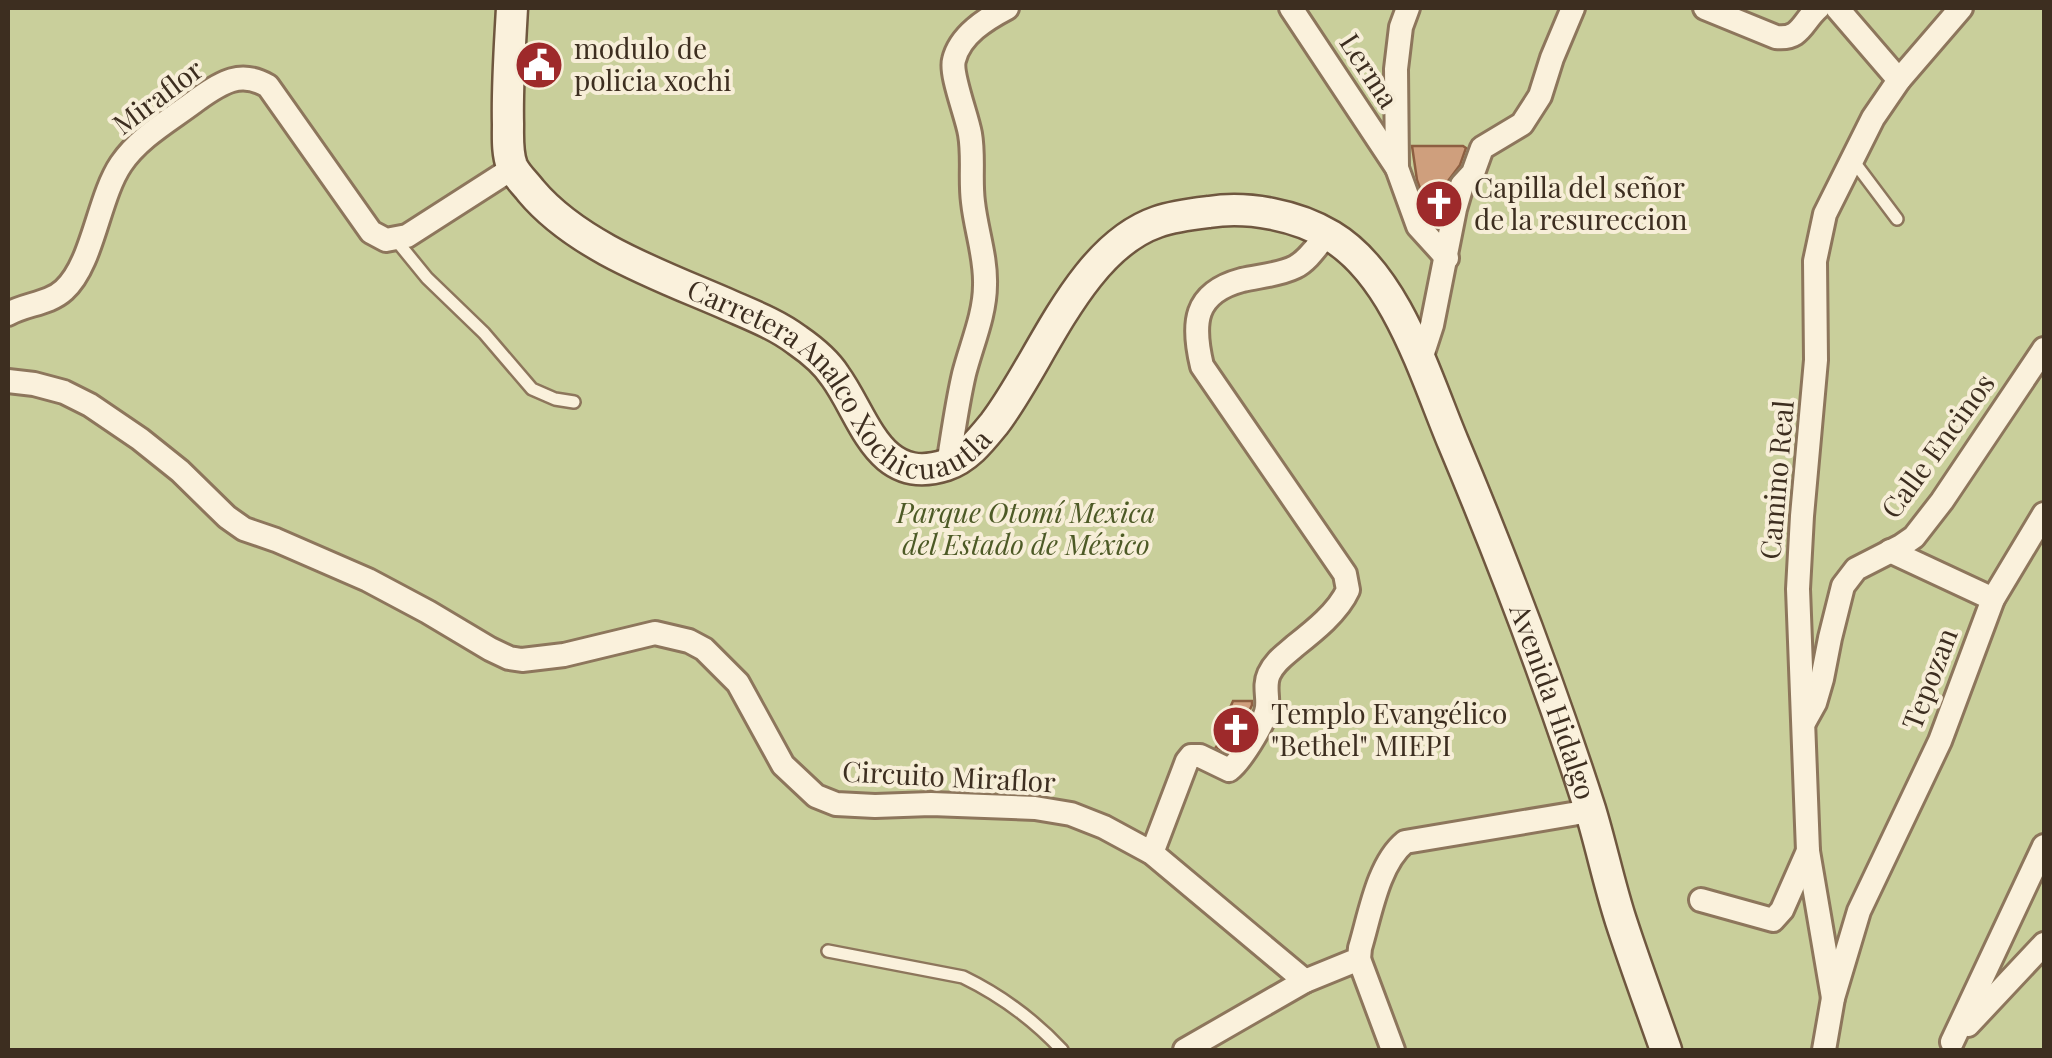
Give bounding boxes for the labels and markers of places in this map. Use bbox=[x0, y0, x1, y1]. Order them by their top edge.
place label: modulo de policia xochi bbox=[574, 29, 731, 98]
public building icon: modulo de policia xochi bbox=[513, 39, 565, 91]
place label: Capilla del señor de la resureccion bbox=[1474, 168, 1688, 237]
church icon: Capilla del señor de la resureccion bbox=[1413, 178, 1465, 230]
place label: Templo Evangélico "Bethel" MIEPI bbox=[1271, 694, 1507, 763]
church icon: Templo Evangélico "Bethel" MIEPI bbox=[1210, 704, 1262, 756]

